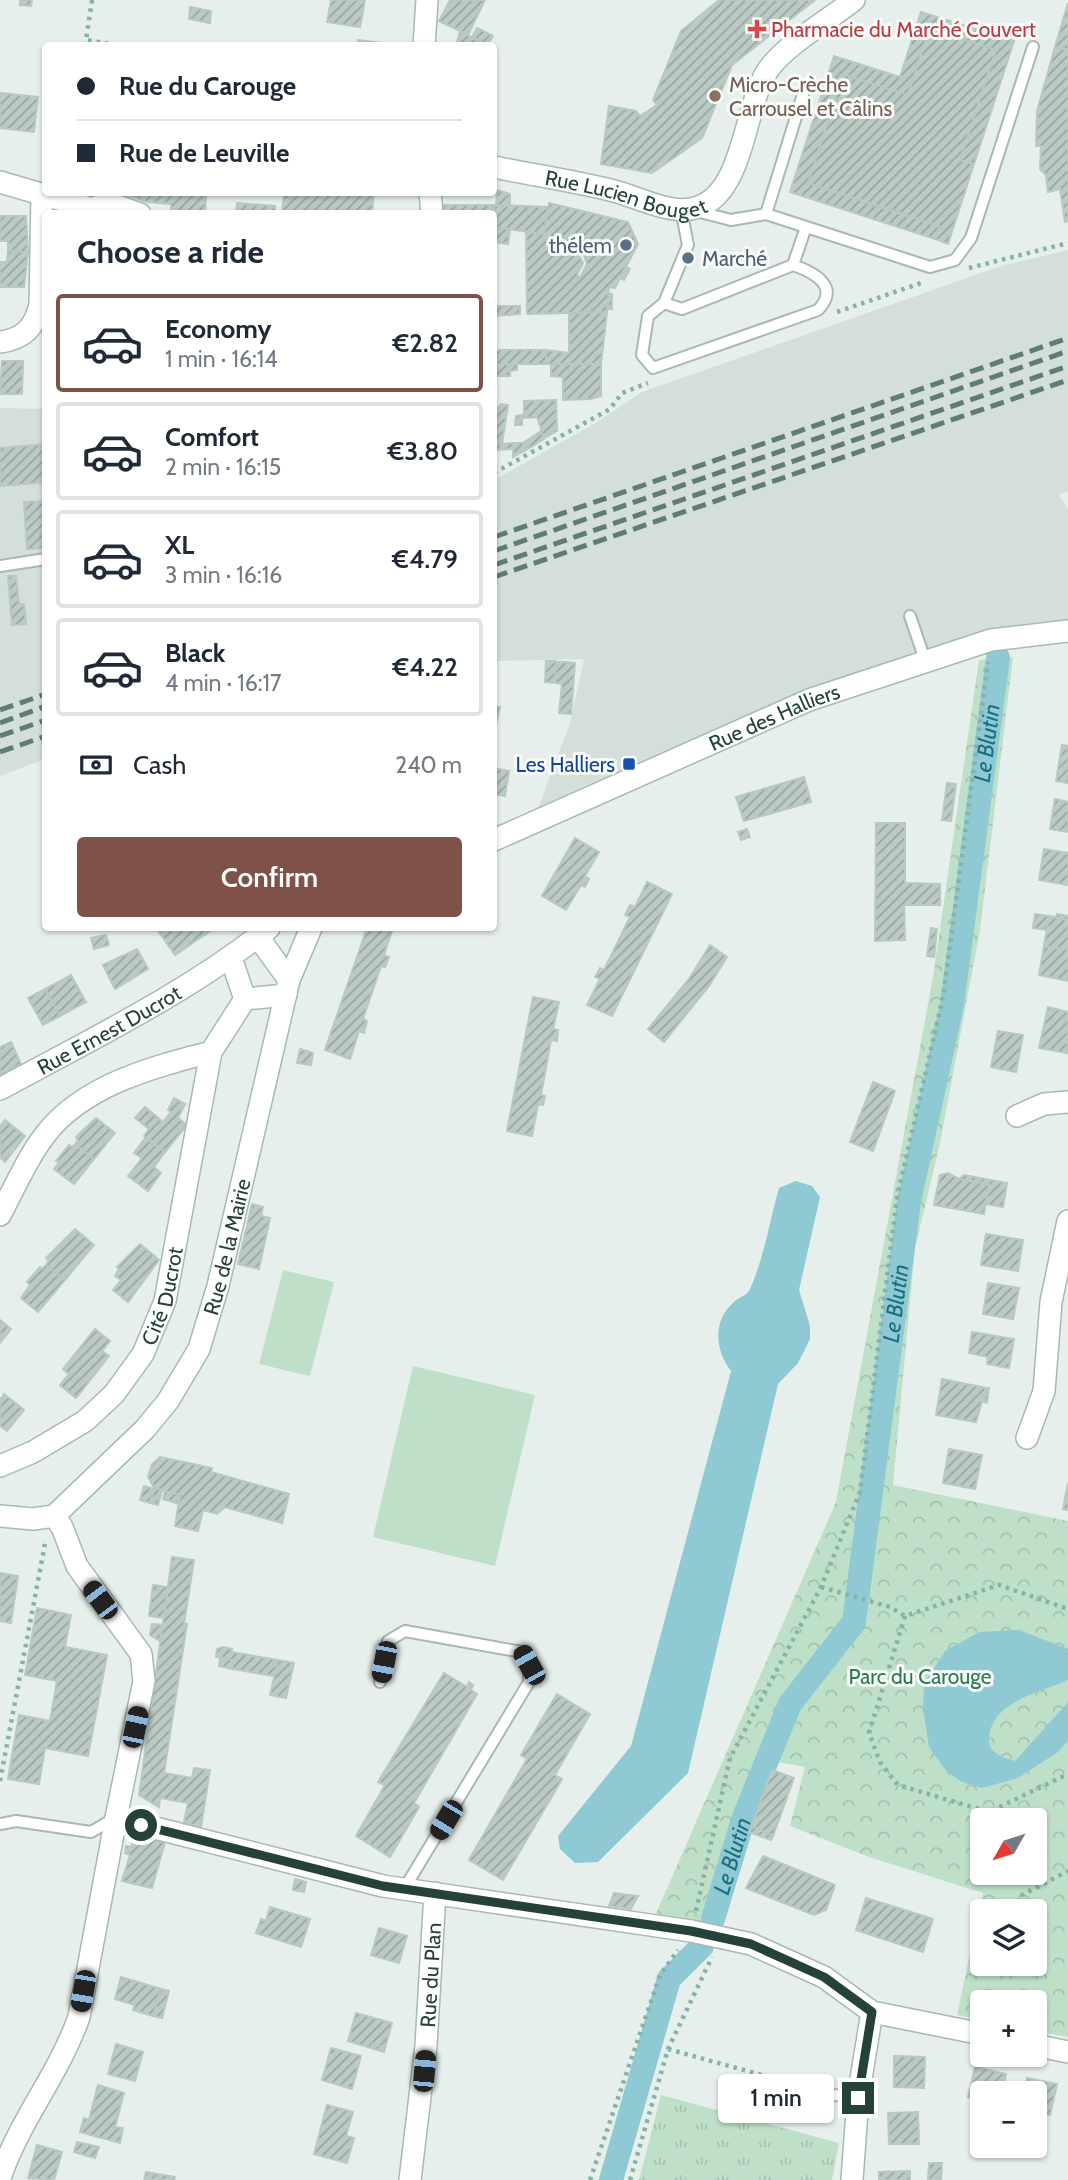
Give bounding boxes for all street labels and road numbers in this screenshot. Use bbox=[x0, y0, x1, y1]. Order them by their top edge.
street label: Rue Lucien Bouget bbox=[543, 164, 711, 222]
street label: Rue des Halliers bbox=[705, 678, 843, 756]
street label: Rue Ernest Ducrot bbox=[33, 980, 185, 1079]
street label: Rue de la Mairie bbox=[198, 1176, 255, 1318]
street label: Cité Ducrot bbox=[136, 1245, 187, 1349]
street label: Rue du Plan bbox=[415, 1922, 446, 2028]

